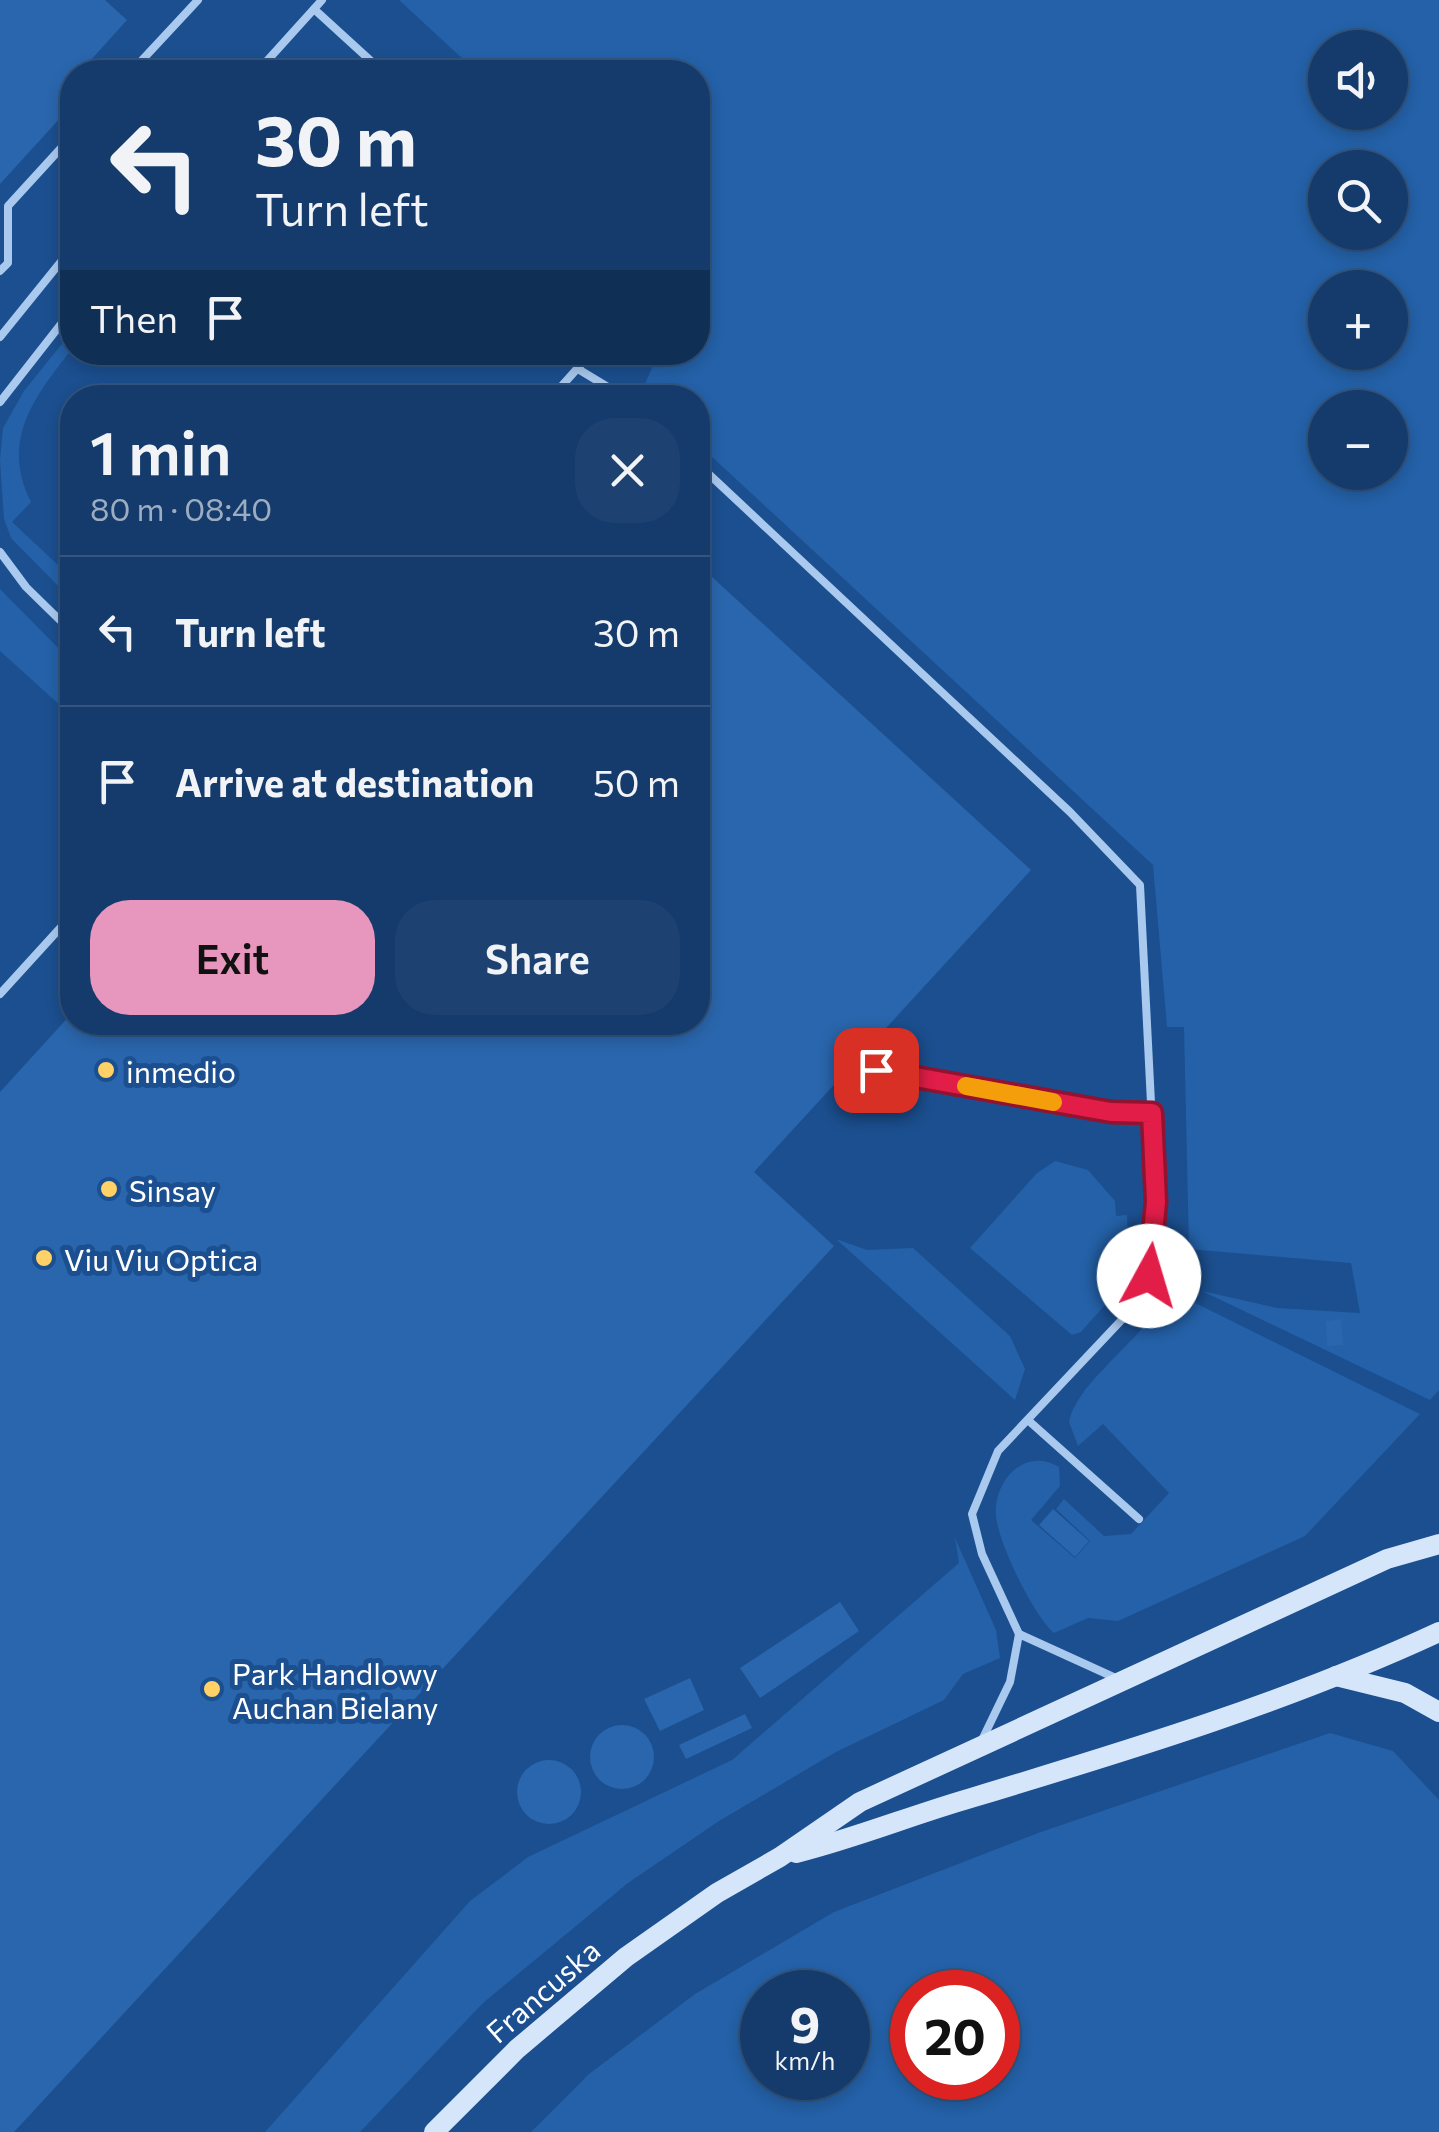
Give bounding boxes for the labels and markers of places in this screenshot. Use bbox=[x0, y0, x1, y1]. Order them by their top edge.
pin bbox=[834, 1028, 919, 1113]
place label: inmedio bbox=[126, 1052, 236, 1089]
marker: inmedio bbox=[95, 1059, 117, 1081]
place label: Sinsay bbox=[129, 1171, 216, 1208]
marker: Sinsay bbox=[98, 1178, 120, 1200]
place label: Viu Viu Optica bbox=[64, 1240, 258, 1277]
marker: Viu Viu Optica bbox=[33, 1247, 55, 1269]
place label: Park Handlowy Auchan Bielany bbox=[232, 1654, 438, 1725]
marker: Park Handlowy Auchan Bielany bbox=[201, 1678, 223, 1700]

